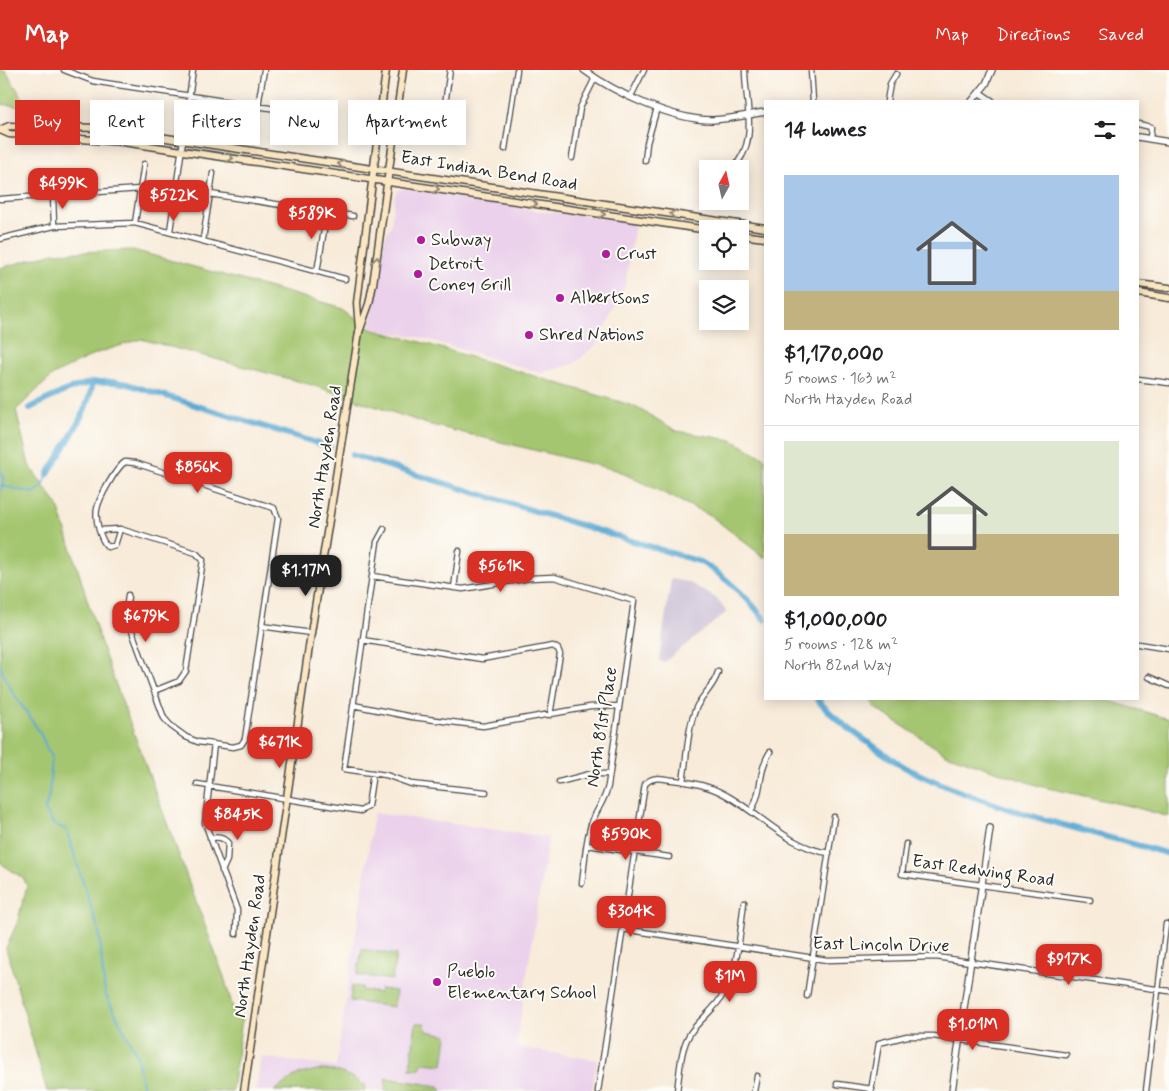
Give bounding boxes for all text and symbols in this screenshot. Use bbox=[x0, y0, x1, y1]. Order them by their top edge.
text: Map bbox=[25, 20, 69, 51]
text: Map bbox=[936, 23, 969, 47]
text: Directions bbox=[997, 23, 1071, 47]
text: Saved bbox=[1099, 23, 1144, 47]
chip: Buy bbox=[15, 100, 80, 145]
chip: Rent bbox=[90, 100, 164, 145]
chip: Filters bbox=[174, 100, 260, 145]
chip: New bbox=[270, 100, 338, 145]
chip: Apartment bbox=[348, 100, 466, 145]
text: 14 homes bbox=[784, 116, 867, 144]
icon: filters bbox=[1091, 116, 1119, 144]
street label: East Indian Bend Road bbox=[399, 145, 579, 197]
one-way arrow bbox=[226, 152, 234, 163]
one-way arrow bbox=[337, 159, 346, 169]
north arrow bbox=[699, 160, 749, 210]
map controls bbox=[699, 160, 749, 330]
pin: $499K bbox=[28, 168, 98, 210]
text: $499K bbox=[39, 173, 87, 194]
pin: $522K bbox=[139, 180, 209, 222]
one-way arrow bbox=[433, 183, 441, 194]
text: $522K bbox=[150, 185, 198, 206]
pin: $589K bbox=[277, 198, 347, 240]
one-way arrow bbox=[529, 198, 538, 208]
text: $589K bbox=[288, 203, 336, 224]
one-way arrow bbox=[599, 208, 607, 219]
icon: home bbox=[907, 208, 997, 298]
one-way arrow bbox=[669, 209, 677, 220]
button: locate bbox=[699, 220, 749, 270]
place label: Subway bbox=[431, 228, 492, 252]
marker: Subway bbox=[415, 234, 427, 246]
place label: Crust bbox=[616, 242, 657, 266]
marker: Crust bbox=[600, 248, 612, 260]
place label: Detroit Coney Grill bbox=[428, 252, 511, 297]
one-way arrow bbox=[371, 256, 381, 265]
marker: Detroit Coney Grill bbox=[412, 268, 424, 280]
button: layers bbox=[699, 280, 749, 330]
place label: Albertsons bbox=[570, 286, 649, 310]
marker: Albertsons bbox=[554, 292, 566, 304]
place label: Shred Nations bbox=[539, 323, 644, 347]
marker: Shred Nations bbox=[523, 329, 535, 341]
text: $1,170,000 bbox=[784, 340, 884, 368]
text: 5 rooms · 163 m² bbox=[784, 368, 896, 389]
street label: North Hayden Road bbox=[302, 384, 348, 530]
text: North Hayden Road bbox=[784, 389, 912, 410]
pin: $856K bbox=[163, 452, 233, 494]
text: $856K bbox=[175, 457, 221, 478]
icon: home bbox=[907, 473, 997, 563]
pin: $561K bbox=[466, 550, 536, 593]
pin: $1.17M bbox=[265, 554, 347, 597]
text: $561K bbox=[478, 556, 524, 577]
text: $1.17M bbox=[281, 560, 331, 581]
pin: $679K bbox=[111, 600, 181, 643]
text: $679K bbox=[123, 606, 169, 627]
text: $1,000,000 bbox=[784, 606, 888, 634]
text: 5 rooms · 128 m² bbox=[784, 634, 898, 655]
text: North 82nd Way bbox=[784, 655, 892, 676]
street label: North 81st Place bbox=[581, 665, 623, 789]
pin: $671K bbox=[245, 726, 315, 769]
text: $671K bbox=[258, 732, 302, 753]
pin: $845K bbox=[203, 798, 273, 841]
text: $845K bbox=[214, 804, 262, 825]
pin: $590K bbox=[591, 818, 661, 861]
text: $590K bbox=[601, 824, 651, 845]
street label: East Redwing Road bbox=[910, 849, 1055, 895]
street label: North Hayden Road bbox=[228, 873, 272, 1019]
pin: $304K bbox=[596, 896, 666, 938]
text: $304K bbox=[608, 901, 654, 922]
street label: East Lincoln Drive bbox=[812, 932, 950, 958]
pin: $917K bbox=[1034, 944, 1104, 986]
text: $917K bbox=[1047, 949, 1091, 970]
place label: Pueblo Elementary School bbox=[447, 960, 597, 1005]
pin: $1M bbox=[706, 960, 754, 1003]
text: $1M bbox=[715, 966, 745, 987]
marker: Pueblo Elementary School bbox=[431, 976, 443, 988]
pin: $1.01M bbox=[932, 1008, 1014, 1051]
text: $1.01M bbox=[948, 1014, 998, 1035]

